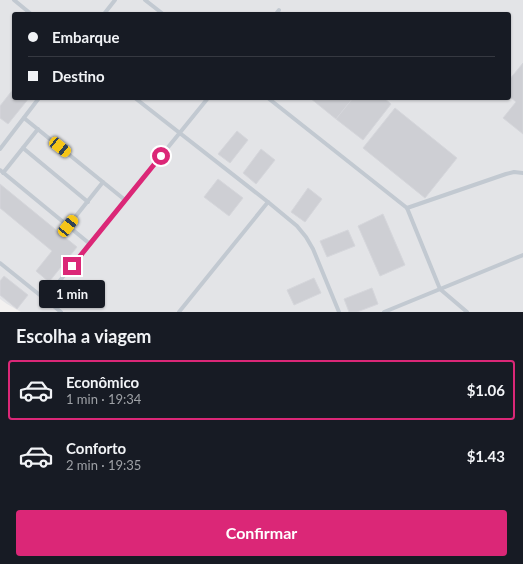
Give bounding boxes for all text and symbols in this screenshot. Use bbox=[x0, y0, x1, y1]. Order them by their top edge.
text: Embarque bbox=[52, 28, 120, 46]
text: Destino bbox=[52, 67, 105, 85]
car bbox=[47, 135, 73, 159]
route start bbox=[152, 147, 170, 165]
car bbox=[56, 213, 80, 239]
route end bbox=[63, 257, 81, 275]
callout: 1 min bbox=[39, 280, 105, 308]
text: 1 min bbox=[56, 286, 88, 302]
text: Escolha a viagem bbox=[16, 325, 151, 347]
icon: car bbox=[18, 372, 54, 408]
text: Econômico bbox=[66, 373, 139, 391]
text: $1.06 bbox=[467, 381, 505, 399]
text: 1 min · 19:34 bbox=[66, 391, 141, 407]
icon: car bbox=[18, 438, 54, 474]
text: Conforto bbox=[66, 439, 126, 457]
text: $1.43 bbox=[467, 447, 505, 465]
text: 2 min · 19:35 bbox=[66, 457, 141, 473]
button: Confirmar bbox=[16, 510, 507, 556]

